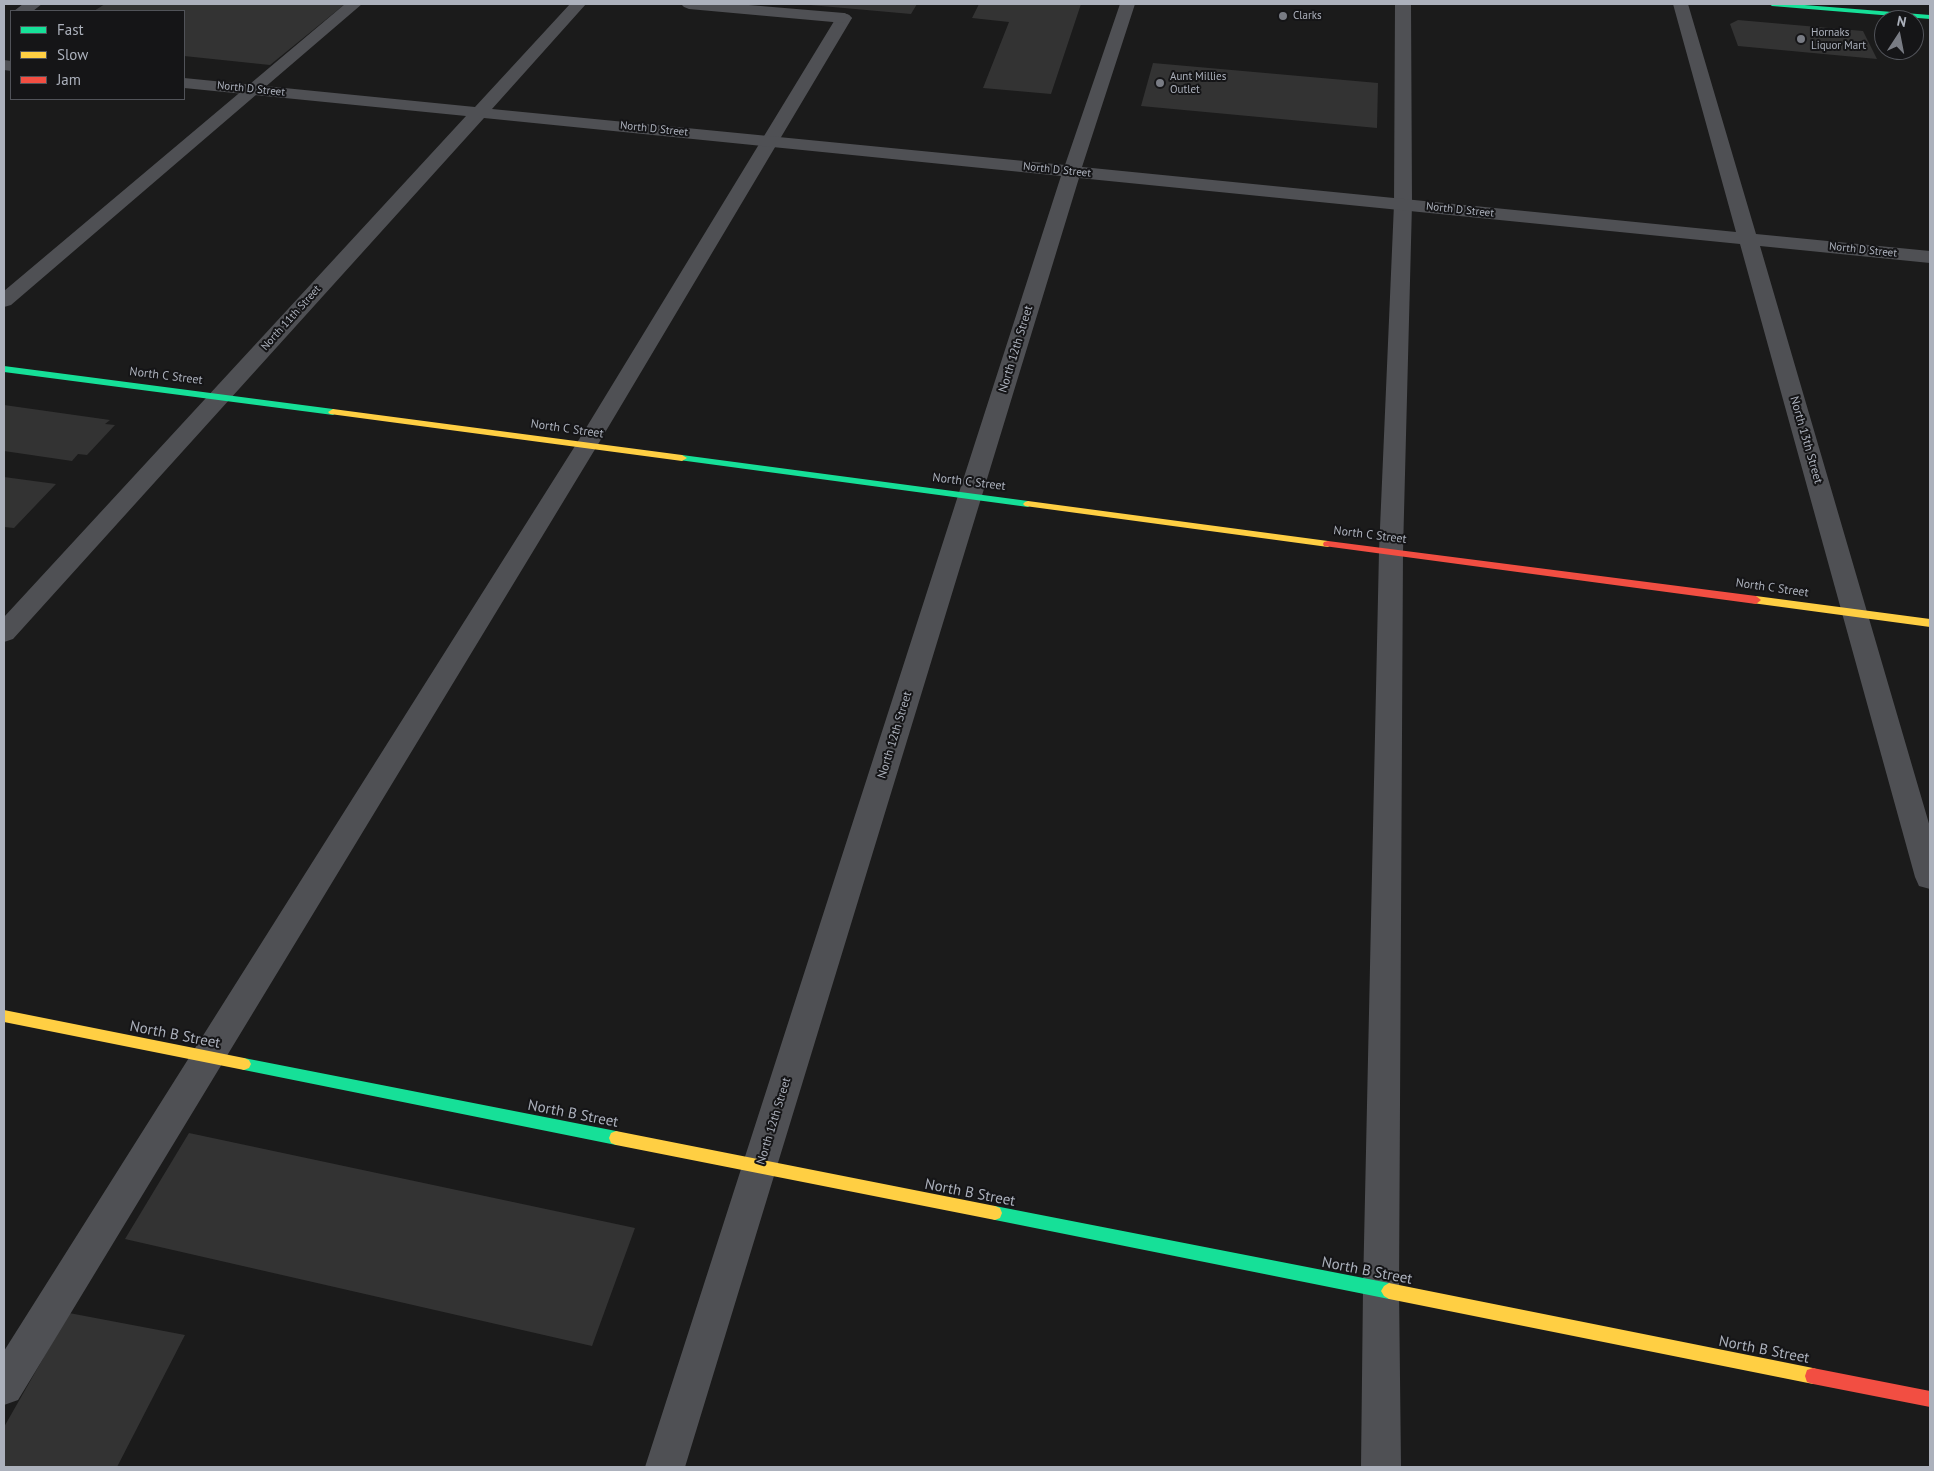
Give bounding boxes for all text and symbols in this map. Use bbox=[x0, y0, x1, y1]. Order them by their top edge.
place label: Clarks bbox=[1293, 9, 1322, 23]
legend bbox=[10, 10, 185, 100]
marker: Clarks bbox=[1277, 10, 1289, 22]
north arrow bbox=[1874, 10, 1924, 60]
text: N bbox=[1895, 12, 1908, 31]
text: Fast bbox=[57, 20, 84, 39]
place label: Hornaks Liquor Mart bbox=[1811, 26, 1866, 52]
marker: Hornaks Liquor Mart bbox=[1795, 33, 1807, 45]
text: Slow bbox=[57, 45, 88, 64]
text: Jam bbox=[57, 70, 81, 89]
place label: Aunt Millies Outlet bbox=[1170, 70, 1226, 96]
marker: Aunt Millies Outlet bbox=[1154, 77, 1166, 89]
street label: North D Street bbox=[216, 79, 286, 99]
street label: North D Street bbox=[619, 119, 689, 139]
street label: North D Street bbox=[1022, 160, 1092, 180]
street label: North D Street bbox=[1425, 200, 1495, 220]
street label: North D Street bbox=[1828, 240, 1898, 260]
street label: North 11th Street bbox=[258, 283, 324, 353]
street label: North 12th Street bbox=[996, 304, 1036, 394]
street label: North C Street bbox=[129, 364, 203, 388]
street label: North 13th Street bbox=[1787, 395, 1825, 485]
street label: North C Street bbox=[530, 417, 604, 441]
street label: North C Street bbox=[932, 470, 1006, 494]
street label: North C Street bbox=[1333, 523, 1407, 547]
street label: North C Street bbox=[1735, 576, 1809, 600]
street label: North 12th Street bbox=[875, 690, 915, 780]
street label: North B Street bbox=[128, 1017, 222, 1053]
street label: North 12th Street bbox=[754, 1076, 794, 1166]
street label: North B Street bbox=[526, 1096, 620, 1132]
street label: North B Street bbox=[923, 1175, 1017, 1211]
street label: North B Street bbox=[1320, 1253, 1414, 1289]
street label: North B Street bbox=[1717, 1332, 1811, 1368]

